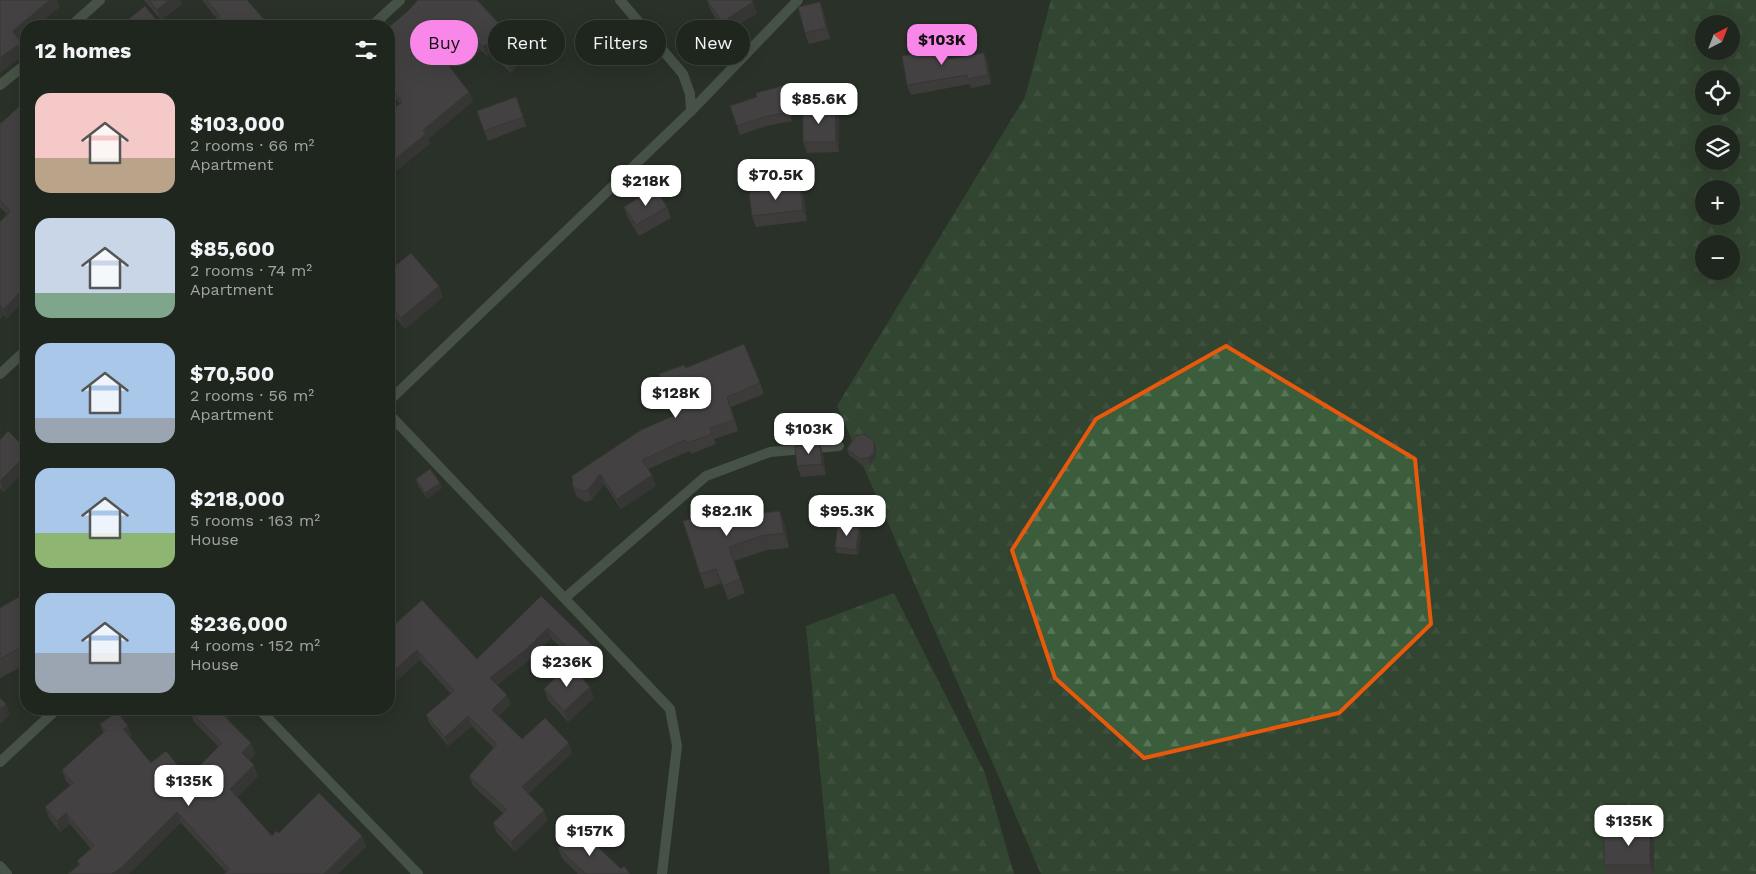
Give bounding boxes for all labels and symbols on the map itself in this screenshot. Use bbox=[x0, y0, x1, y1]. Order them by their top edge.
north arrow bbox=[1695, 15, 1740, 60]
pin: $103K bbox=[907, 23, 977, 66]
pin: $85.6K bbox=[778, 82, 860, 125]
pin: $70.5K bbox=[735, 158, 817, 201]
pin: $218K bbox=[611, 164, 681, 207]
pin: $128K bbox=[641, 376, 711, 419]
pin: $103K bbox=[774, 412, 844, 455]
pin: $82.1K bbox=[686, 494, 768, 537]
pin: $95.3K bbox=[806, 494, 888, 537]
pin: $236K bbox=[532, 646, 602, 688]
pin: $135K bbox=[154, 764, 224, 807]
pin: $135K bbox=[1594, 804, 1664, 847]
pin: $157K bbox=[555, 814, 625, 857]

